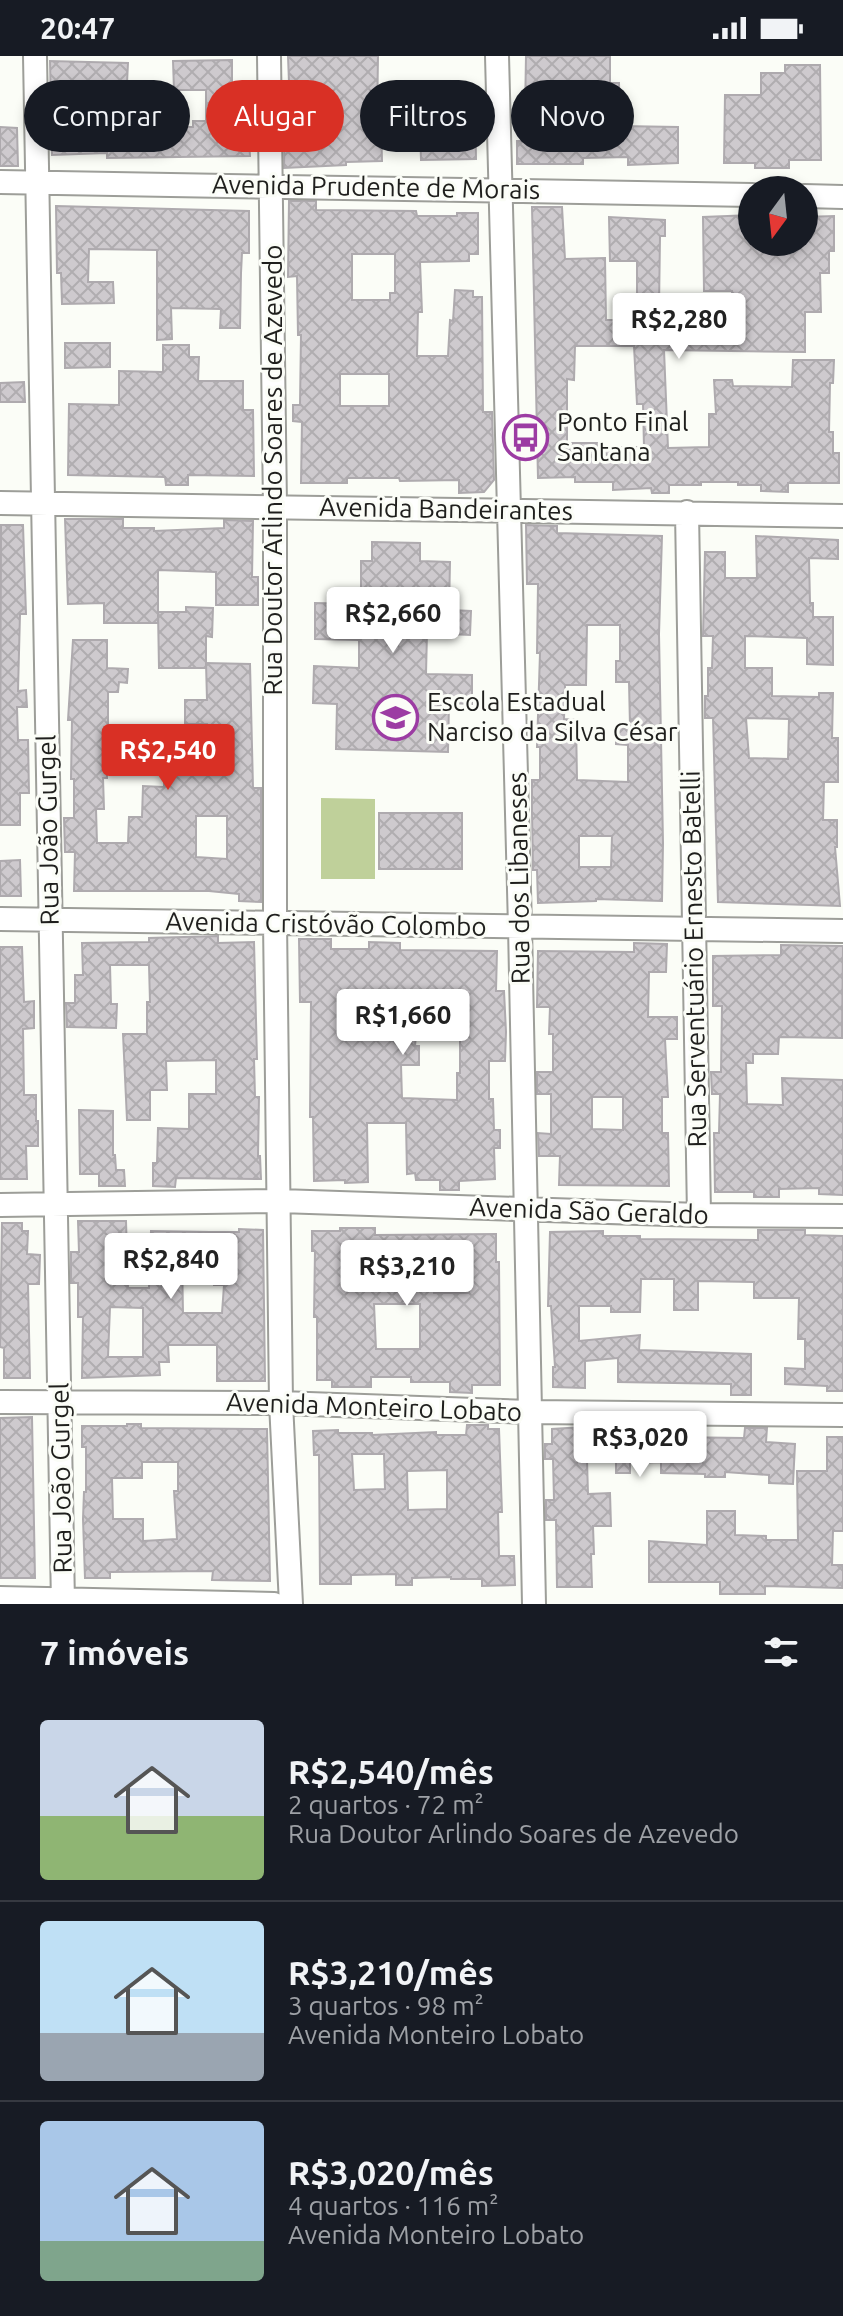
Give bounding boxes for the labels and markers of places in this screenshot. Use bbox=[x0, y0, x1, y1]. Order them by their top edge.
pin: R$2,280 bbox=[605, 293, 753, 361]
place label: Ponto Final Santana bbox=[557, 407, 689, 466]
bus stop icon: Ponto Final Santana bbox=[502, 413, 550, 461]
pin: R$2,660 bbox=[319, 587, 467, 655]
place label: Escola Estadual Narciso da Silva César bbox=[427, 687, 678, 746]
school or university icon: Escola Estadual Narciso da Silva César bbox=[372, 693, 420, 741]
pin: R$2,540 bbox=[94, 724, 242, 792]
pin: R$1,660 bbox=[329, 989, 477, 1057]
pin: R$2,840 bbox=[97, 1233, 245, 1301]
pin: R$3,210 bbox=[333, 1240, 481, 1308]
pin: R$3,020 bbox=[566, 1411, 714, 1479]

